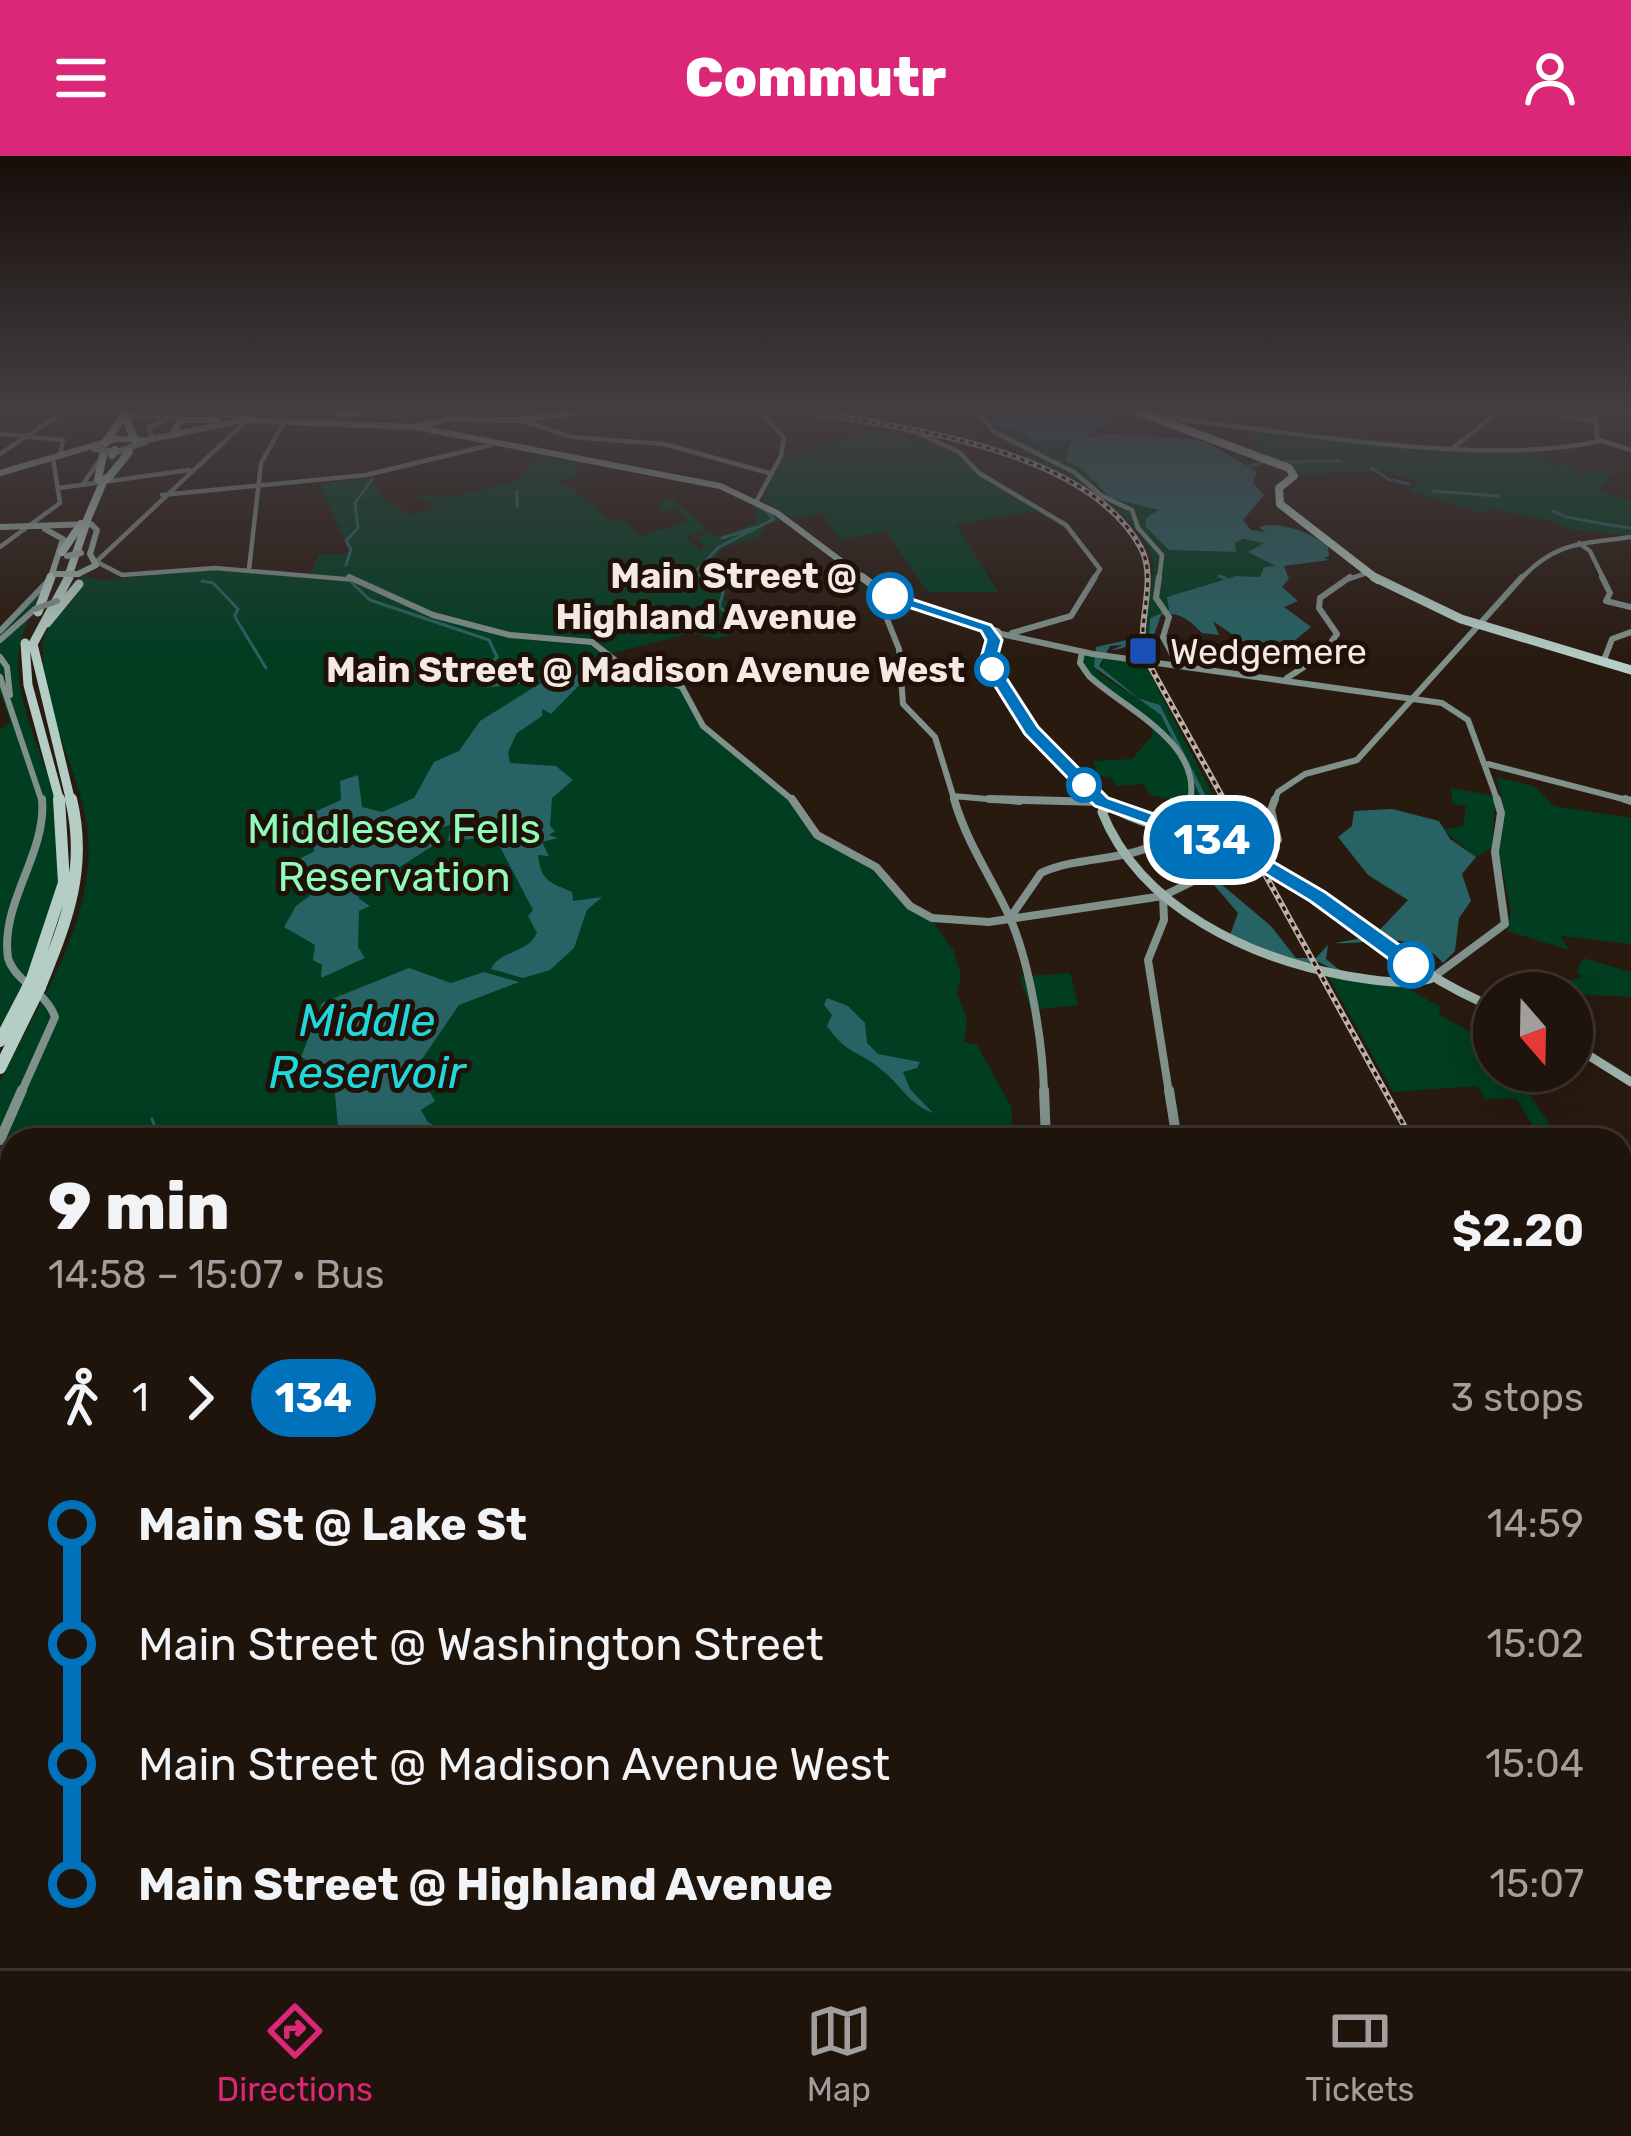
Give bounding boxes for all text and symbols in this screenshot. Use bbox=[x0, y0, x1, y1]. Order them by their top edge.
icon: menu bbox=[48, 45, 114, 111]
icon: person bbox=[1517, 45, 1583, 111]
text: Commutr bbox=[685, 46, 946, 110]
place label: Main Street @ Highland Avenue bbox=[555, 554, 857, 638]
marker: Main Street @ Highland Avenue bbox=[868, 574, 912, 618]
place label: Wedgemere bbox=[1170, 630, 1367, 673]
marker: Wedgemere bbox=[1127, 635, 1159, 667]
place label: Main Street @ Madison Avenue West bbox=[326, 648, 965, 691]
marker: Main Street @ Madison Avenue West bbox=[976, 653, 1008, 685]
unlabelled marker bbox=[1068, 769, 1100, 801]
line badge: 134 bbox=[1143, 801, 1281, 879]
park label: Middlesex Fells Reservation bbox=[247, 804, 541, 902]
text: 134 bbox=[1173, 815, 1251, 865]
unlabelled marker bbox=[1389, 943, 1433, 987]
north arrow bbox=[1473, 972, 1593, 1092]
map controls bbox=[1473, 972, 1593, 1092]
water label: Middle Reservoir bbox=[268, 994, 468, 1099]
text: 9 min bbox=[48, 1167, 230, 1246]
text: $2.20 bbox=[1452, 1204, 1584, 1257]
text: 14:58 – 15:07 · Bus bbox=[48, 1252, 384, 1298]
icon: walk bbox=[48, 1365, 114, 1431]
icon: forward bbox=[167, 1365, 233, 1431]
text: 134 bbox=[275, 1373, 352, 1423]
text: 1 bbox=[132, 1375, 149, 1421]
text: 3 stops bbox=[1450, 1375, 1584, 1421]
text: Main St @ Lake St bbox=[138, 1498, 527, 1551]
text: 14:59 bbox=[1487, 1501, 1584, 1547]
text: Main Street @ Washington Street bbox=[138, 1618, 824, 1671]
text: 15:02 bbox=[1486, 1621, 1584, 1667]
text: Main Street @ Madison Avenue West bbox=[138, 1738, 890, 1791]
text: 15:04 bbox=[1485, 1741, 1584, 1787]
text: Main Street @ Highland Avenue bbox=[138, 1858, 833, 1911]
text: 15:07 bbox=[1489, 1861, 1584, 1907]
tab: Directions bbox=[217, 1998, 373, 2109]
tab: Map bbox=[806, 1998, 872, 2109]
tab: Tickets bbox=[1305, 1998, 1414, 2109]

